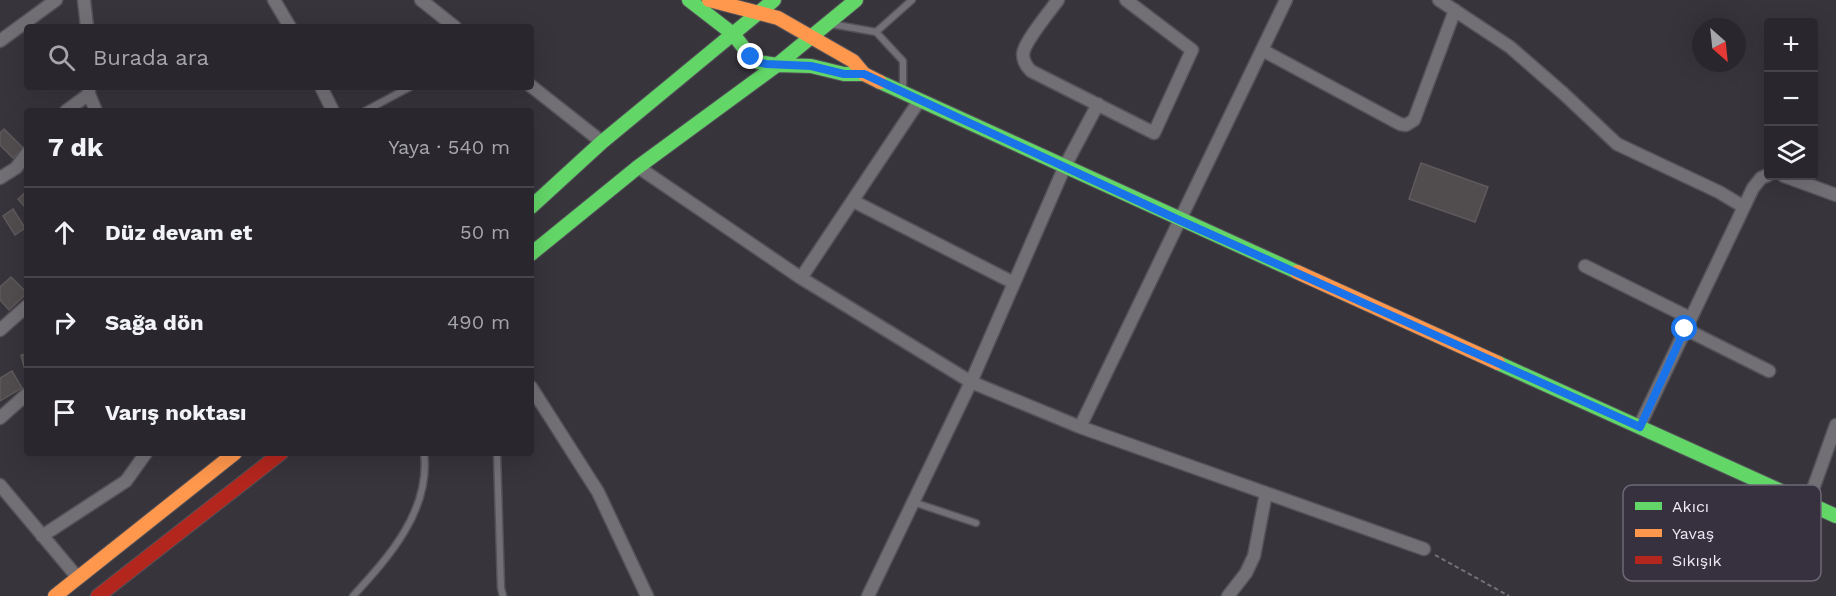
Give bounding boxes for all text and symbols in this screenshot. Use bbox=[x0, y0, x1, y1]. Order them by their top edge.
north arrow bbox=[1692, 18, 1746, 72]
map controls bbox=[1764, 18, 1818, 180]
button: + bbox=[1764, 18, 1818, 72]
search box bbox=[24, 24, 534, 90]
icon: search bbox=[45, 41, 78, 74]
route end bbox=[737, 43, 763, 69]
text: Burada ara bbox=[93, 45, 209, 70]
button: − bbox=[1764, 72, 1818, 126]
button: layers bbox=[1764, 126, 1818, 180]
text: 7 dk bbox=[48, 132, 103, 162]
text: Yaya · 540 m bbox=[388, 135, 510, 159]
icon: ahead bbox=[48, 216, 81, 249]
text: Düz devam et bbox=[105, 220, 252, 245]
text: 50 m bbox=[460, 220, 510, 244]
icon: right bbox=[48, 306, 81, 339]
text: Sağa dön bbox=[105, 310, 204, 335]
text: 490 m bbox=[447, 310, 510, 334]
route start bbox=[1671, 315, 1697, 341]
icon: arrive bbox=[48, 396, 81, 429]
text: Varış noktası bbox=[105, 400, 247, 425]
legend bbox=[1623, 485, 1821, 581]
text: Akıcı bbox=[1672, 497, 1709, 516]
text: Yavaş bbox=[1672, 524, 1714, 543]
text: Sıkışık bbox=[1672, 551, 1722, 570]

